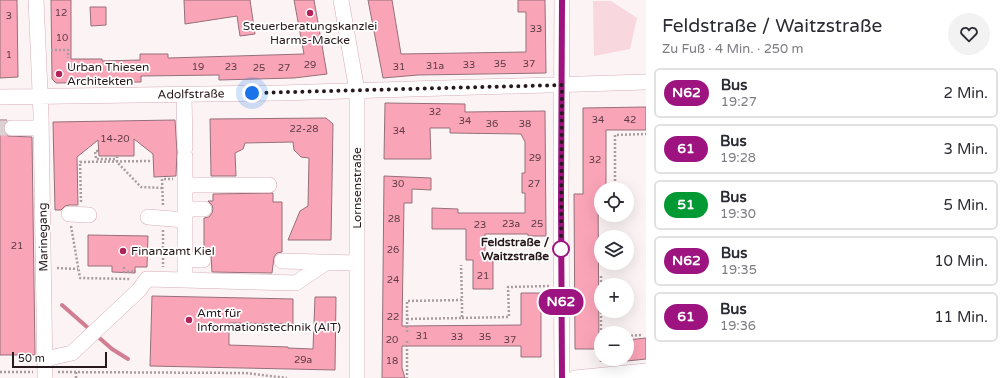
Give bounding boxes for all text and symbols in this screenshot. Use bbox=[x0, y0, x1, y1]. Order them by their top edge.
house number: 12 bbox=[55, 7, 67, 19]
marker: Steuerberatungskanzlei Harms-Macke bbox=[305, 8, 315, 18]
house number: 3 bbox=[6, 10, 12, 22]
button: heart bbox=[948, 13, 990, 55]
text: Feldstraße / Waitzstraße bbox=[662, 15, 882, 37]
place label: Steuerberatungskanzlei Harms-Macke bbox=[243, 19, 377, 47]
house number: 33 bbox=[530, 23, 542, 35]
house number: 10 bbox=[56, 32, 68, 44]
text: Zu Fuß · 4 Min. · 250 m bbox=[662, 41, 803, 57]
house number: 1 bbox=[6, 49, 12, 61]
house number: 35 bbox=[494, 58, 506, 70]
house number: 37 bbox=[523, 58, 535, 70]
house number: 29 bbox=[304, 59, 316, 71]
house number: 33 bbox=[463, 59, 475, 71]
place label: Urban Thiesen Architekten bbox=[67, 60, 149, 88]
house number: 31a bbox=[426, 60, 444, 72]
house number: 19 bbox=[192, 61, 204, 73]
house number: 23 bbox=[225, 61, 237, 73]
house number: 31 bbox=[393, 61, 405, 73]
house number: 25 bbox=[253, 62, 265, 74]
house number: 27 bbox=[278, 62, 290, 74]
marker: Urban Thiesen Architekten bbox=[54, 69, 64, 79]
text: Bus bbox=[721, 76, 747, 94]
your location bbox=[242, 83, 262, 103]
text: N62 bbox=[672, 84, 701, 101]
text: 2 Min. bbox=[944, 84, 988, 102]
street label: Adolfstraße bbox=[157, 86, 225, 102]
text: 19:27 bbox=[721, 94, 757, 110]
house number: 32 bbox=[429, 106, 441, 118]
house number: 34 bbox=[592, 114, 604, 126]
house number: 42 bbox=[624, 114, 636, 126]
house number: 34 bbox=[459, 115, 471, 127]
house number: 36 bbox=[486, 118, 498, 130]
house number: 38 bbox=[519, 118, 531, 130]
house number: 22-28 bbox=[289, 123, 319, 135]
house number: 34 bbox=[393, 125, 405, 137]
text: Bus bbox=[720, 132, 747, 150]
house number: 14-20 bbox=[100, 133, 130, 145]
text: 61 bbox=[677, 140, 695, 157]
text: 3 Min. bbox=[944, 140, 988, 158]
street label: Lornsenstraße bbox=[350, 147, 364, 229]
text: 19:28 bbox=[720, 150, 756, 166]
house number: 29 bbox=[529, 152, 541, 164]
house number: 32 bbox=[589, 154, 601, 166]
house number: 30 bbox=[392, 178, 404, 190]
house number: 27 bbox=[528, 178, 540, 190]
map controls bbox=[594, 182, 634, 366]
button: locate bbox=[594, 182, 634, 222]
text: Bus bbox=[720, 188, 747, 206]
text: 51 bbox=[677, 196, 695, 213]
text: 5 Min. bbox=[944, 196, 988, 214]
street label: Marinegang bbox=[35, 202, 51, 272]
text: 19:30 bbox=[720, 206, 756, 222]
house number: 28 bbox=[388, 213, 400, 225]
house number: 23a bbox=[502, 218, 520, 230]
house number: 25 bbox=[531, 218, 543, 230]
house number: 23 bbox=[474, 219, 486, 231]
button: layers bbox=[594, 230, 634, 270]
place label: Feldstraße / Waitzstraße bbox=[481, 235, 549, 263]
house number: 21 bbox=[11, 240, 23, 252]
marker: Feldstraße / Waitzstraße bbox=[552, 240, 570, 258]
place label: Finanzamt Kiel bbox=[131, 244, 215, 258]
house number: 26 bbox=[387, 244, 399, 256]
text: Bus bbox=[721, 244, 747, 262]
marker: Finanzamt Kiel bbox=[118, 246, 128, 256]
text: N62 bbox=[672, 252, 701, 269]
text: 10 Min. bbox=[934, 252, 988, 270]
text: 19:35 bbox=[721, 262, 757, 278]
house number: 21 bbox=[477, 270, 489, 282]
house number: 24 bbox=[387, 274, 399, 286]
button: + bbox=[594, 278, 634, 318]
line badge: N62 bbox=[538, 289, 584, 315]
text: N62 bbox=[547, 293, 575, 310]
text: Bus bbox=[720, 300, 747, 318]
place label: Amt für Informationstechnik (AIT) bbox=[197, 306, 341, 334]
text: 61 bbox=[677, 308, 695, 325]
text: 11 Min. bbox=[934, 308, 988, 326]
house number: 22 bbox=[387, 311, 399, 323]
marker: Amt für Informationstechnik (AIT) bbox=[184, 315, 194, 325]
text: 19:36 bbox=[720, 318, 756, 334]
button: − bbox=[594, 326, 634, 366]
house number: 31 bbox=[416, 330, 428, 342]
house number: 33 bbox=[451, 331, 463, 343]
house number: 35 bbox=[479, 331, 491, 343]
house number: 20 bbox=[386, 334, 398, 346]
house number: 37 bbox=[504, 334, 516, 346]
scale bar bbox=[12, 350, 107, 369]
text: 50 m bbox=[18, 352, 45, 365]
house number: 29a bbox=[294, 354, 312, 366]
house number: 18 bbox=[386, 355, 398, 367]

